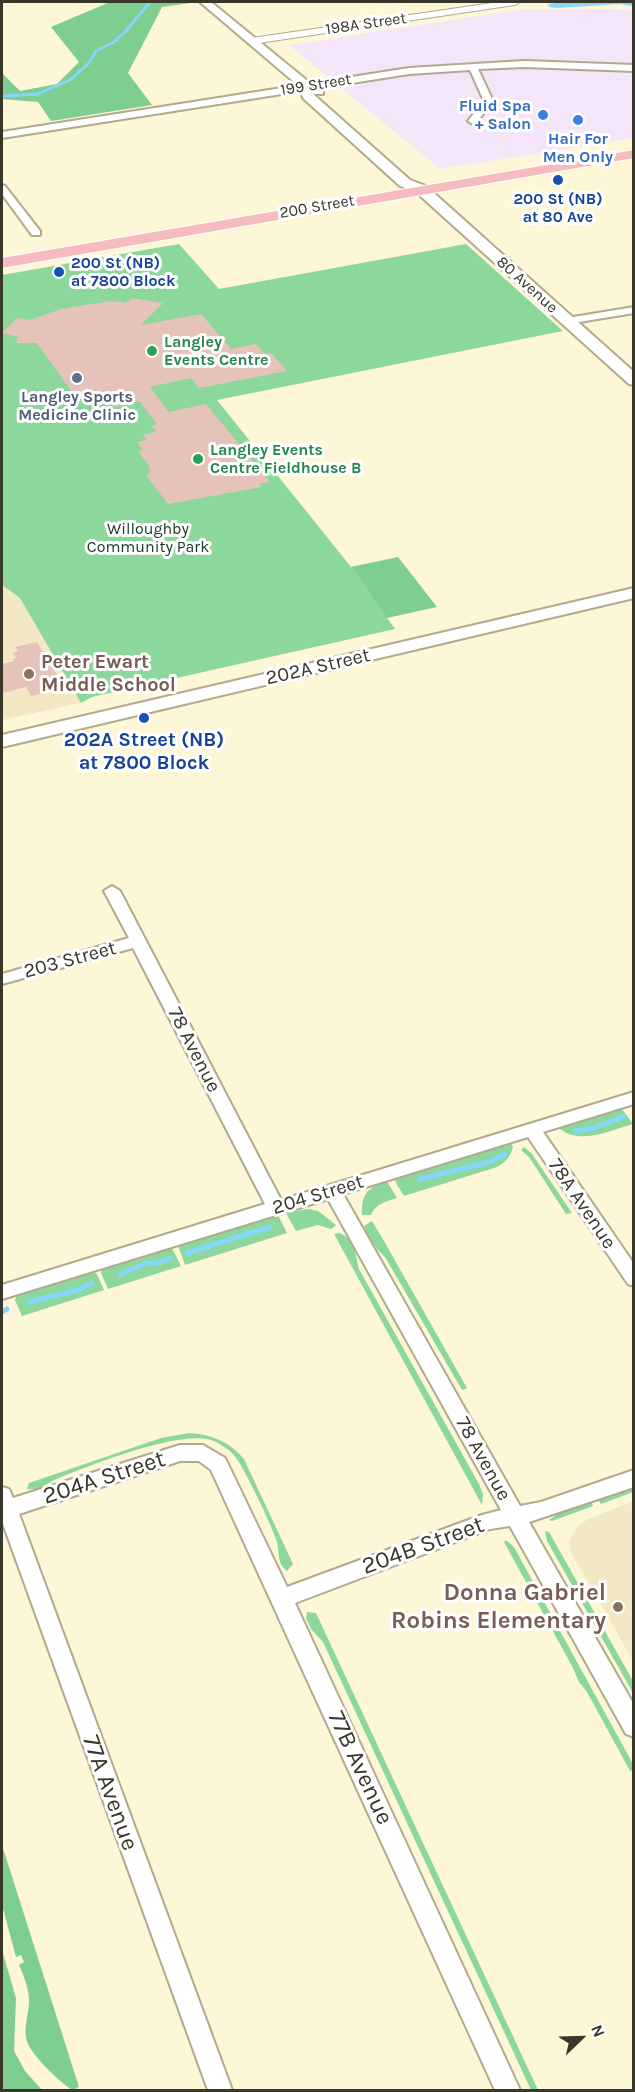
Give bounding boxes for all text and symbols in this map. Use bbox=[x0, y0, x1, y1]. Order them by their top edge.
street label: 198A Street bbox=[324, 9, 408, 39]
street label: 199 Street bbox=[279, 70, 353, 100]
place label: Fluid Spa + Salon bbox=[459, 96, 531, 134]
marker: Fluid Spa + Salon bbox=[536, 108, 550, 122]
marker: Hair For Men Only bbox=[571, 113, 585, 127]
place label: Hair For Men Only bbox=[543, 129, 613, 167]
marker: 200 St (NB) at 80 Ave bbox=[551, 173, 565, 187]
place label: 200 St (NB) at 80 Ave bbox=[513, 189, 603, 227]
street label: 200 Street bbox=[278, 191, 356, 223]
place label: 200 St (NB) at 7800 Block bbox=[71, 253, 176, 291]
street label: 80 Avenue bbox=[492, 253, 562, 317]
marker: 200 St (NB) at 7800 Block bbox=[52, 265, 66, 279]
place label: Langley Events Centre bbox=[164, 332, 269, 370]
marker: Langley Events Centre bbox=[145, 344, 159, 358]
marker: Langley Sports Medicine Clinic bbox=[70, 371, 84, 385]
place label: Langley Sports Medicine Clinic bbox=[18, 387, 136, 425]
place label: Langley Events Centre Fieldhouse B bbox=[210, 440, 361, 478]
marker: Langley Events Centre Fieldhouse B bbox=[191, 452, 205, 466]
park label: Willoughby Community Park bbox=[87, 519, 209, 557]
street label: 202A Street bbox=[264, 643, 372, 691]
place label: Peter Ewart Middle School bbox=[41, 650, 176, 697]
marker: Peter Ewart Middle School bbox=[22, 667, 36, 681]
marker: 202A Street (NB) at 7800 Block bbox=[137, 711, 151, 725]
place label: 202A Street (NB) at 7800 Block bbox=[64, 728, 224, 775]
street label: 203 Street bbox=[21, 936, 119, 984]
street label: 78 Avenue bbox=[162, 1003, 226, 1097]
street label: 78A Avenue bbox=[543, 1154, 621, 1254]
street label: 204 Street bbox=[269, 1170, 367, 1220]
street label: 78 Avenue bbox=[450, 1413, 516, 1505]
street label: 204A Street bbox=[39, 1445, 169, 1511]
street label: 204B Street bbox=[358, 1511, 488, 1581]
place label: Donna Gabriel Robins Elementary bbox=[391, 1579, 606, 1635]
marker: Donna Gabriel Robins Elementary bbox=[611, 1600, 625, 1614]
street label: 77B Avenue bbox=[321, 1707, 399, 1829]
street label: 77A Avenue bbox=[76, 1731, 144, 1855]
north arrow bbox=[551, 2008, 611, 2068]
text: N bbox=[587, 2022, 609, 2040]

